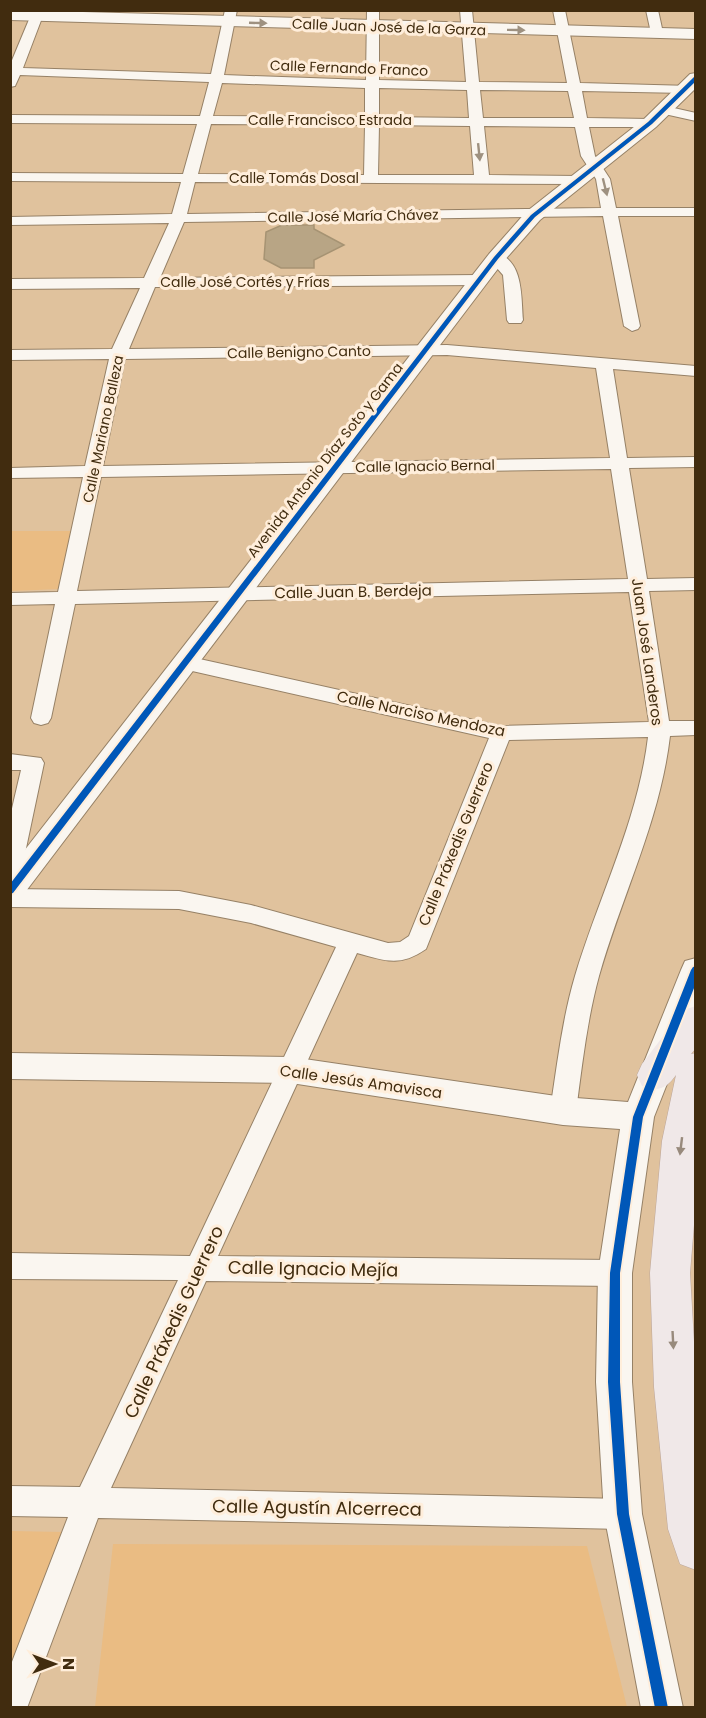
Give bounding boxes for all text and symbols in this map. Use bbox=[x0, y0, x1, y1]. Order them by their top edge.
street label: Calle Juan José de la Garza bbox=[292, 14, 486, 40]
one-way arrow bbox=[248, 18, 267, 28]
one-way arrow bbox=[506, 25, 525, 35]
street label: Calle Fernando Franco bbox=[270, 55, 428, 81]
street label: Calle Francisco Estrada bbox=[248, 110, 412, 130]
one-way arrow bbox=[475, 143, 484, 162]
street label: Calle Tomás Dosal bbox=[229, 168, 359, 188]
one-way arrow bbox=[600, 178, 610, 197]
street label: Calle José María Chávez bbox=[267, 205, 439, 227]
street label: Calle José Cortés y Frías bbox=[160, 272, 330, 292]
street label: Calle Benigno Canto bbox=[227, 341, 371, 363]
street label: Calle Mariano Balleza bbox=[78, 353, 128, 505]
street label: Avenida Antonio Díaz Soto y Gama bbox=[243, 358, 407, 562]
street label: Calle Ignacio Bernal bbox=[355, 455, 495, 477]
street label: Juan José Landeros bbox=[627, 577, 668, 727]
street label: Calle Juan B. Berdeja bbox=[274, 580, 432, 603]
street label: Calle Narciso Mendoza bbox=[335, 685, 507, 742]
street label: Calle Práxedis Guerrero bbox=[413, 759, 498, 929]
street label: Calle Jesús Amavisca bbox=[278, 1060, 444, 1103]
one-way arrow bbox=[676, 1136, 686, 1155]
street label: Calle Práxedis Guerrero bbox=[118, 1221, 229, 1422]
street label: Calle Ignacio Mejía bbox=[228, 1255, 399, 1282]
one-way arrow bbox=[668, 1331, 677, 1350]
street label: Calle Agustín Alcerreca bbox=[212, 1493, 422, 1522]
north arrow bbox=[24, 1634, 84, 1694]
text: N bbox=[57, 1658, 80, 1670]

